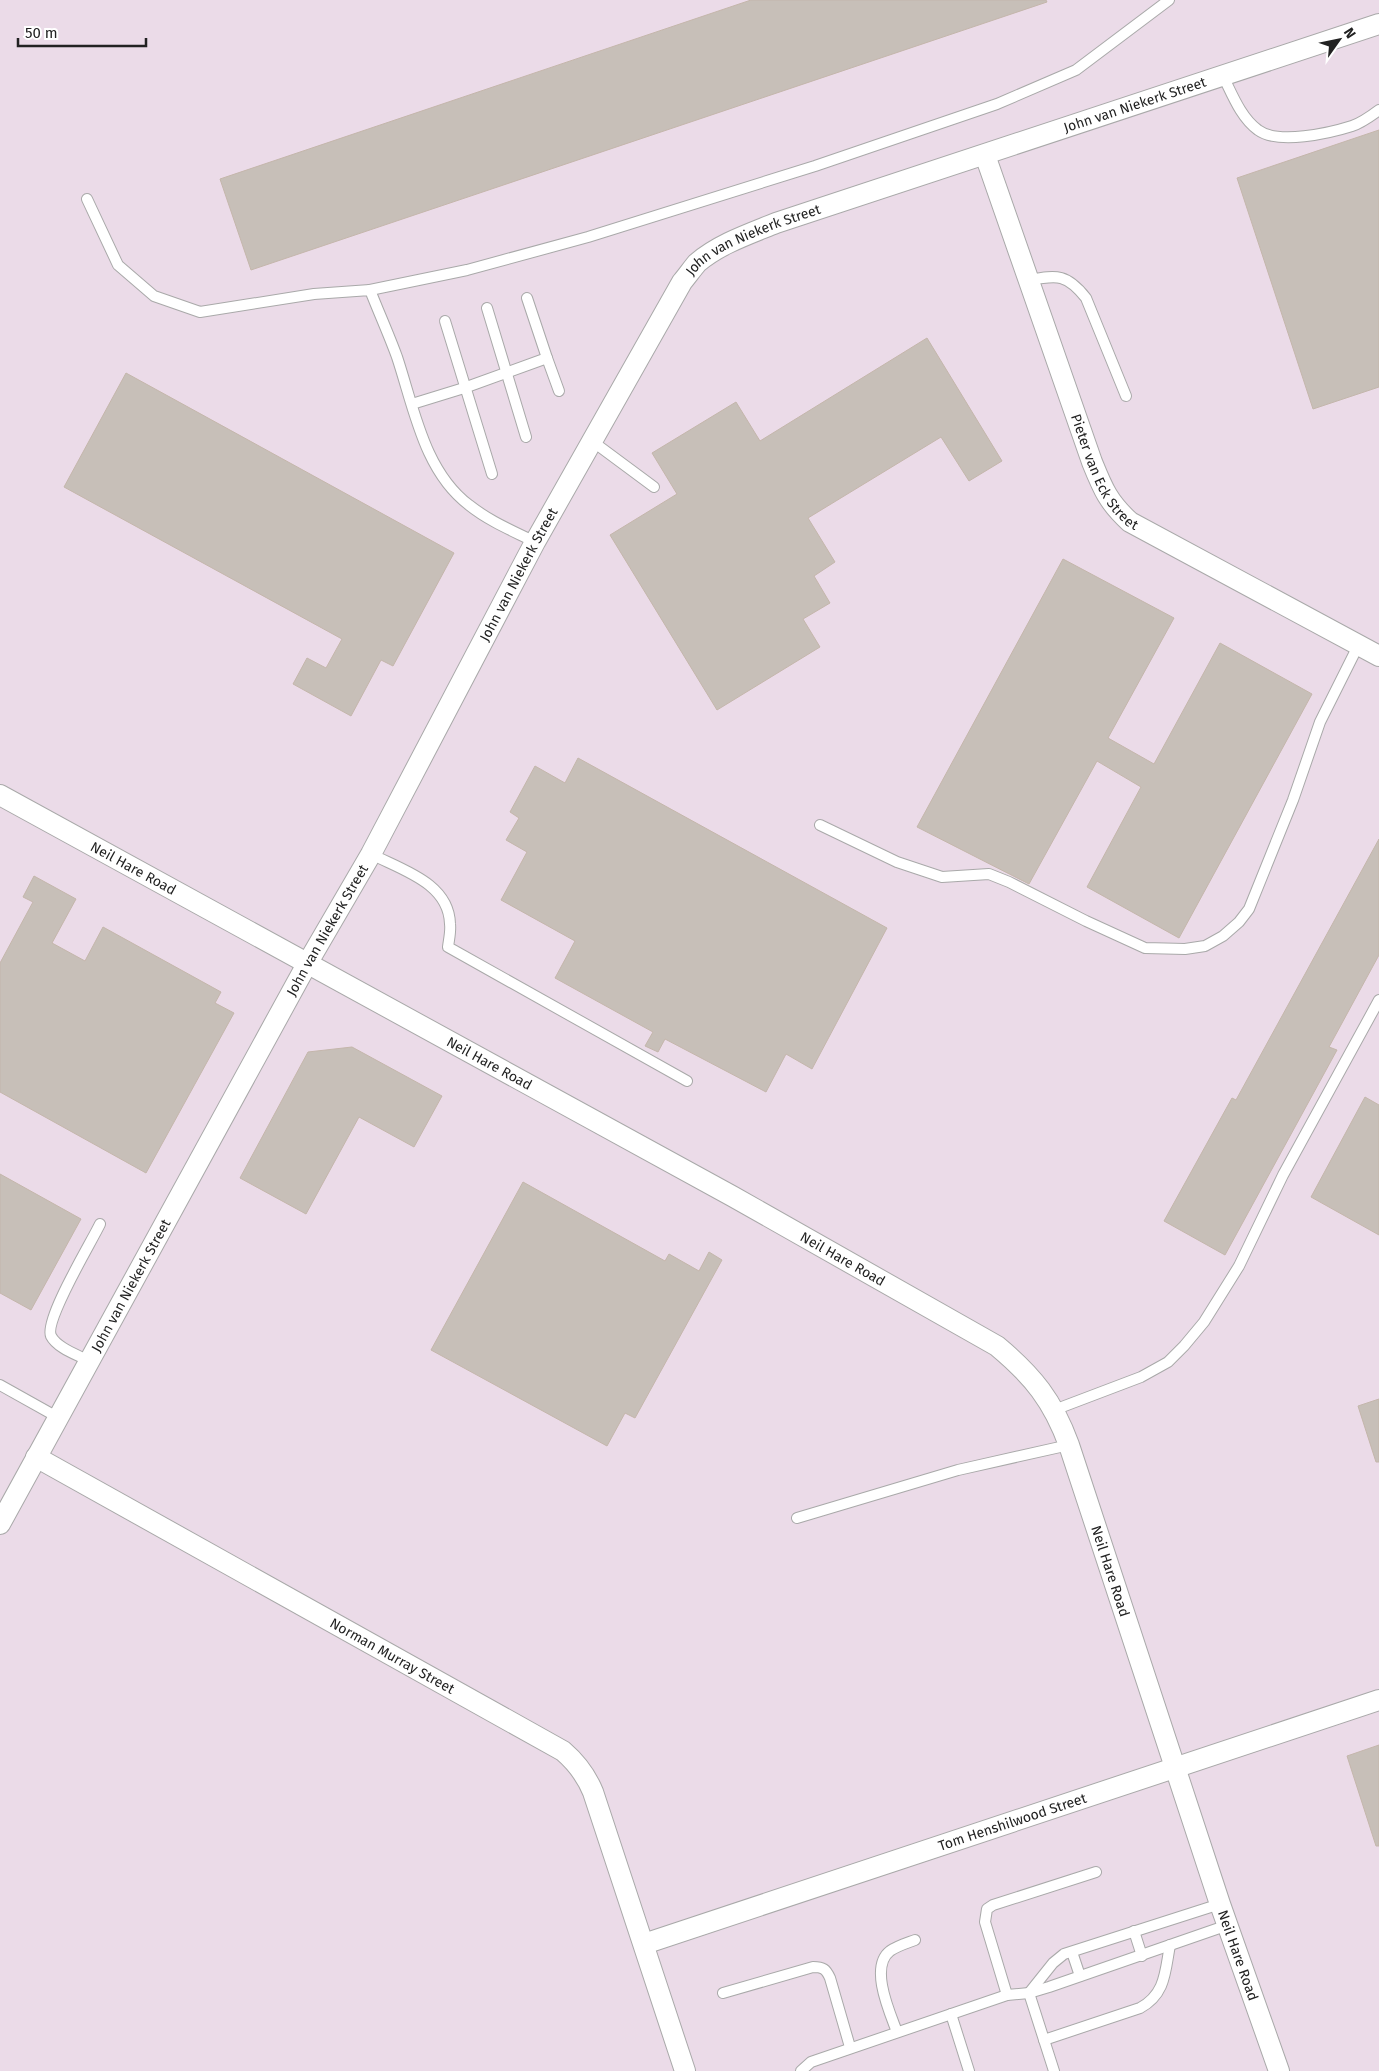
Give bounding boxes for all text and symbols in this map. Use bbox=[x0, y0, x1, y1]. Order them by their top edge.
scale bar bbox=[18, 15, 145, 47]
north arrow bbox=[1314, 15, 1364, 65]
text: 50 m bbox=[25, 24, 58, 42]
text: N bbox=[1340, 25, 1359, 42]
street label: John van Niekerk Street bbox=[1061, 73, 1209, 137]
street label: John van Niekerk Street bbox=[682, 201, 824, 279]
street label: Pieter van Eck Street bbox=[1067, 412, 1142, 534]
street label: John van Niekerk Street bbox=[476, 504, 562, 644]
street label: Neil Hare Road bbox=[87, 838, 179, 899]
street label: John van Niekerk Street bbox=[283, 861, 373, 999]
street label: Neil Hare Road bbox=[443, 1033, 535, 1094]
street label: John van Niekerk Street bbox=[88, 1215, 175, 1355]
street label: Neil Hare Road bbox=[797, 1228, 888, 1290]
street label: Neil Hare Road bbox=[1087, 1524, 1133, 1619]
street label: Norman Murray Street bbox=[327, 1615, 458, 1698]
street label: Tom Henshilwood Street bbox=[936, 1789, 1090, 1855]
street label: Neil Hare Road bbox=[1214, 1908, 1261, 2003]

